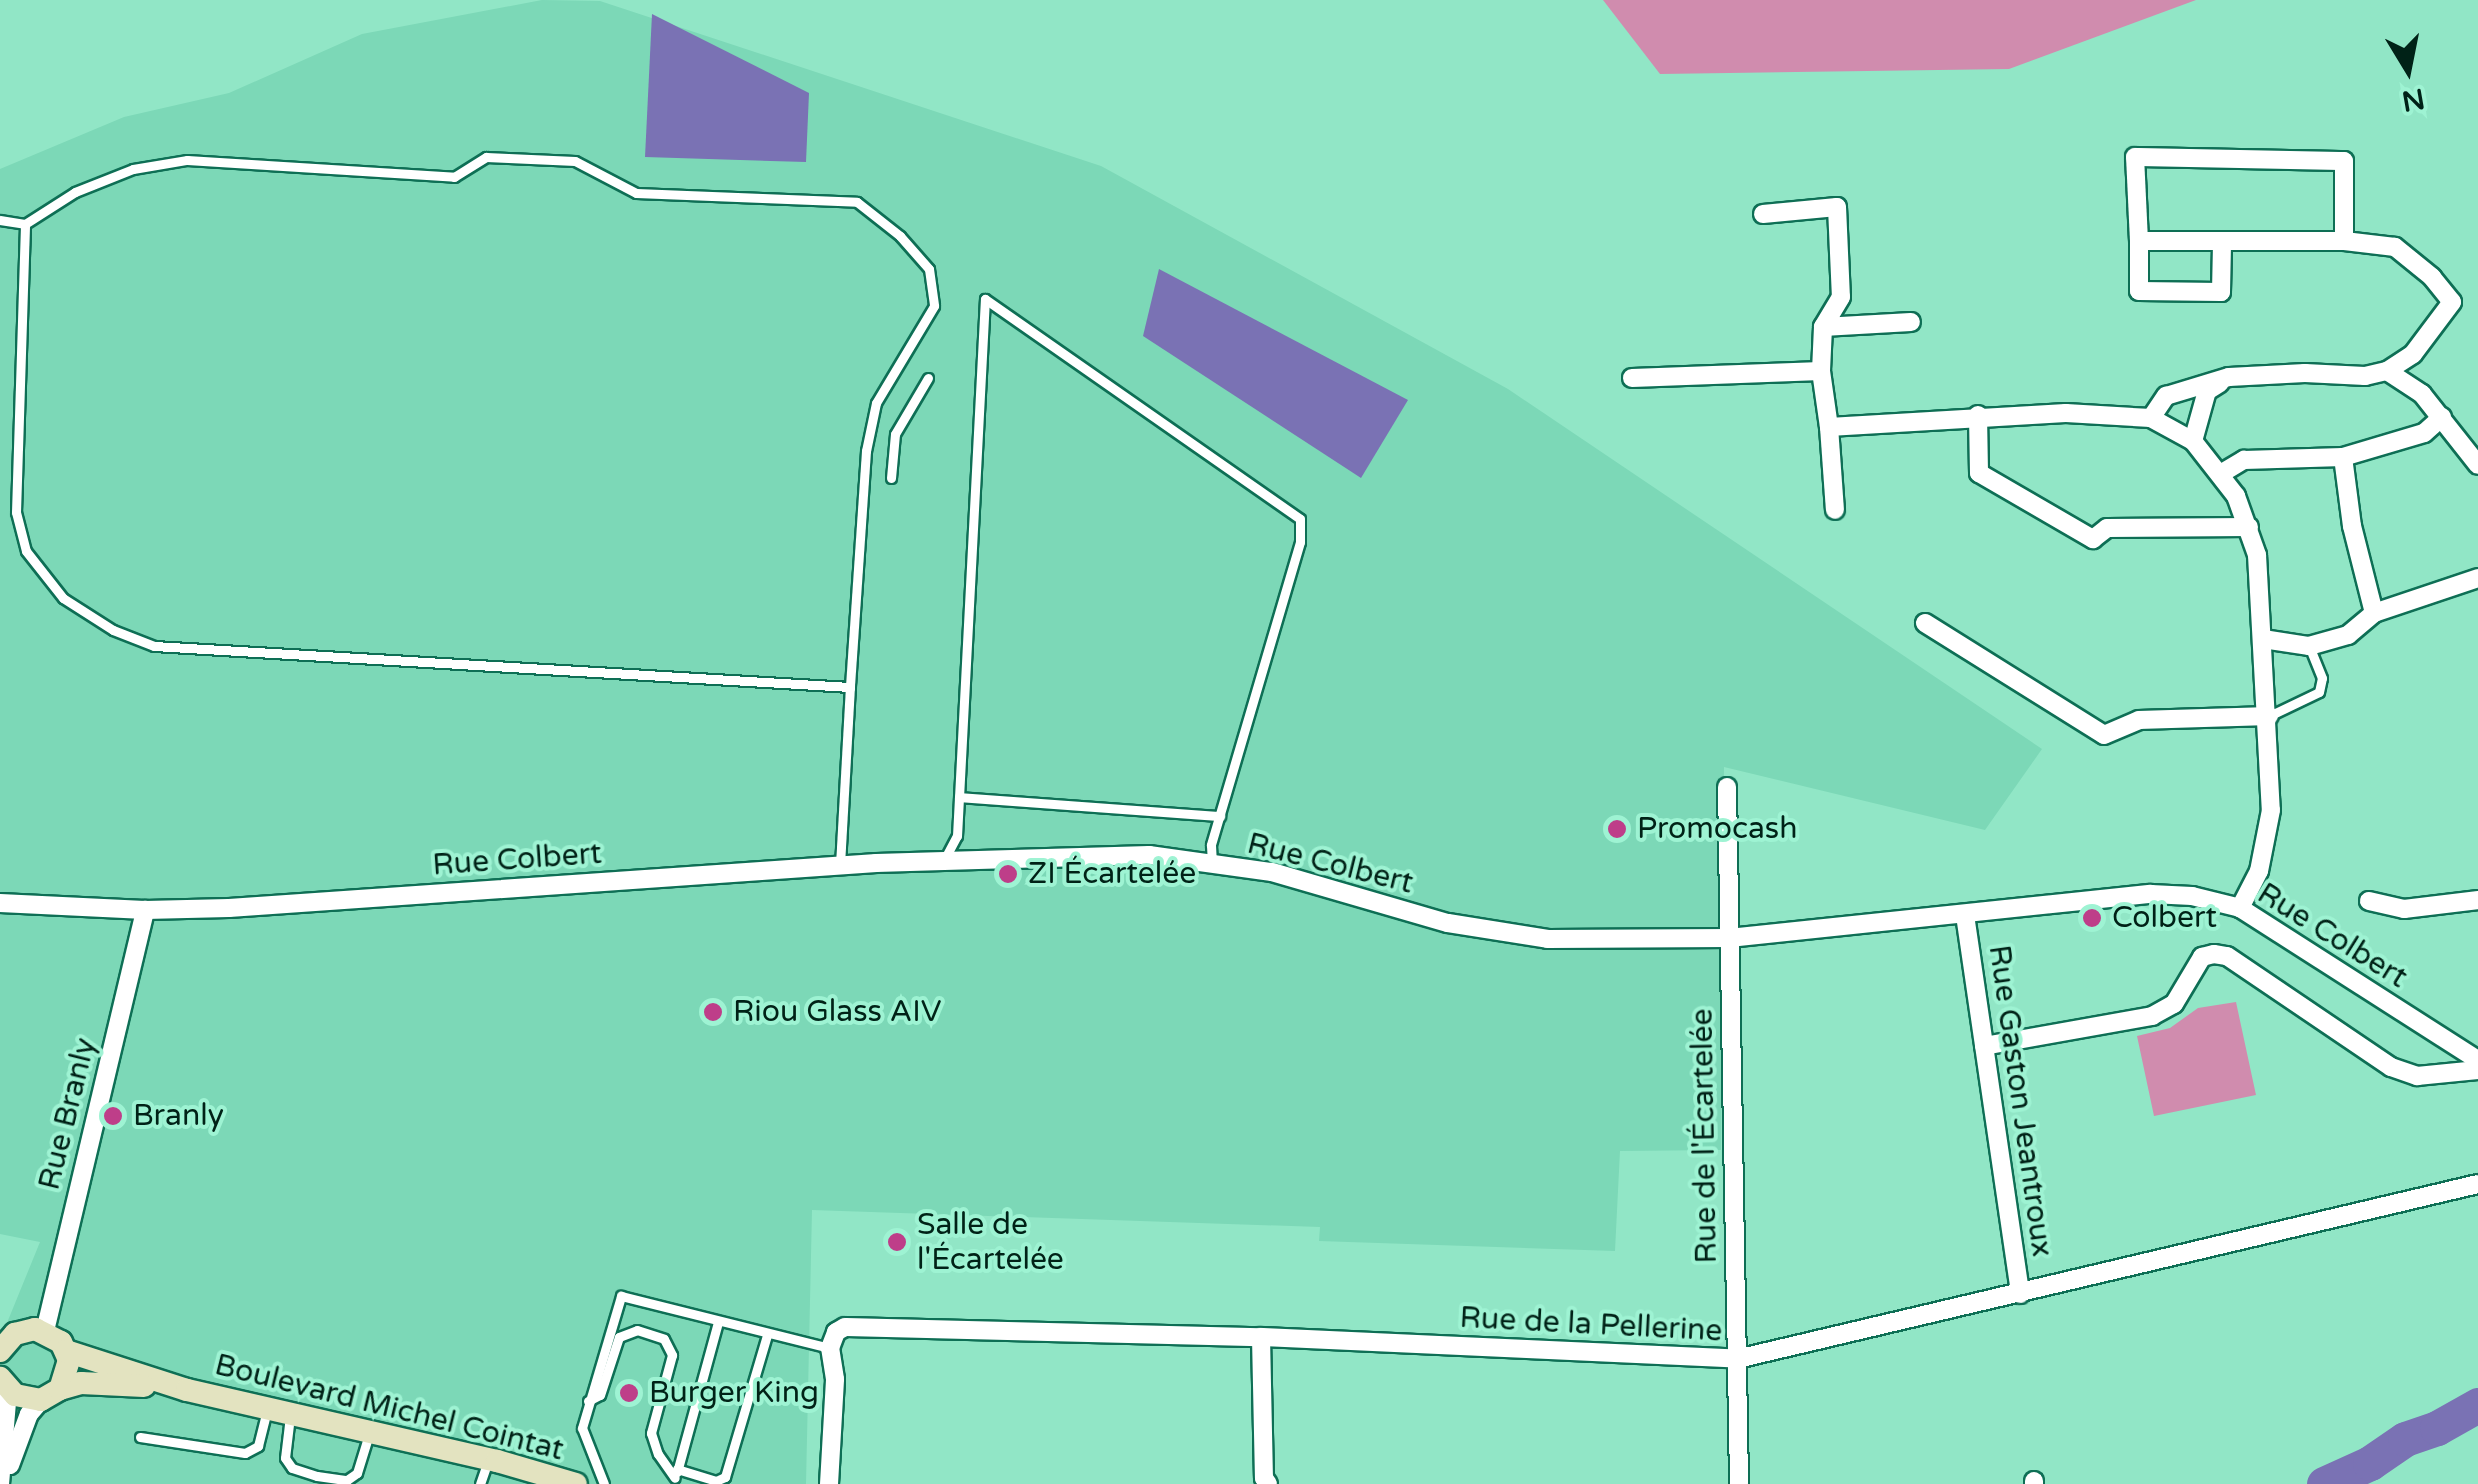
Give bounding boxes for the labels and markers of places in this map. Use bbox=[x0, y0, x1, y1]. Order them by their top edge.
place label: Promocash bbox=[1637, 811, 1797, 847]
marker: Promocash bbox=[1606, 818, 1628, 840]
place label: ZI Écartelée bbox=[1028, 856, 1196, 892]
marker: ZI Écartelée bbox=[997, 863, 1019, 885]
place label: Colbert bbox=[2112, 900, 2217, 936]
marker: Colbert bbox=[2081, 907, 2103, 929]
place label: Riou Glass AIV bbox=[733, 994, 942, 1030]
marker: Riou Glass AIV bbox=[702, 1001, 724, 1023]
place label: Branly bbox=[133, 1098, 224, 1134]
marker: Branly bbox=[102, 1105, 124, 1127]
place label: Salle de l'Écartelée bbox=[917, 1207, 1064, 1278]
marker: Salle de l'Écartelée bbox=[886, 1231, 908, 1253]
place label: Burger King bbox=[649, 1375, 819, 1411]
marker: Burger King bbox=[618, 1382, 640, 1404]

